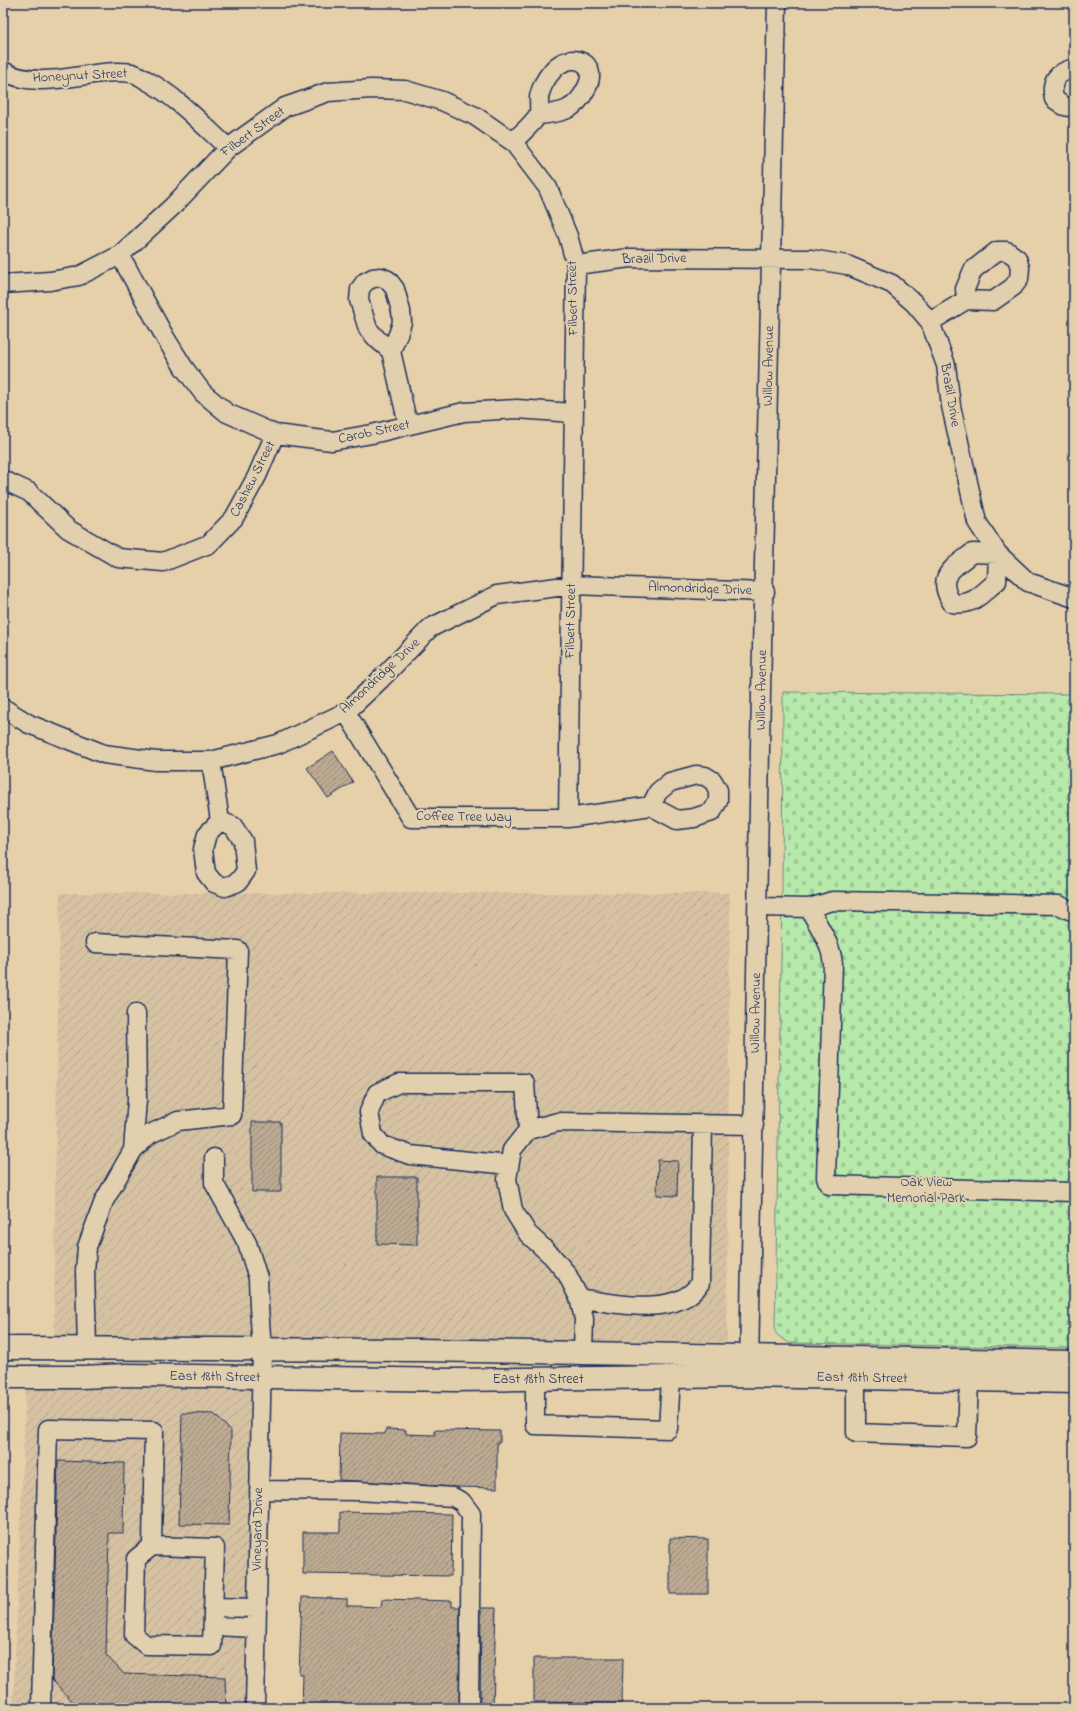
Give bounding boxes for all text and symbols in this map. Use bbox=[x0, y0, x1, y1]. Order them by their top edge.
street label: Honeynut Street bbox=[32, 63, 128, 90]
street label: Filbert Street bbox=[216, 101, 290, 163]
street label: Brazil Drive bbox=[620, 248, 687, 270]
street label: Filbert Street bbox=[562, 260, 584, 337]
street label: Willow Avenue bbox=[758, 325, 780, 406]
street label: Brazil Drive bbox=[934, 360, 966, 429]
street label: Carob Street bbox=[336, 414, 412, 450]
street label: Cashew Street bbox=[225, 437, 281, 521]
street label: Almondridge Drive bbox=[648, 577, 753, 602]
street label: Filbert Street bbox=[560, 583, 582, 660]
street label: Almondridge Drive bbox=[335, 632, 426, 720]
street label: Willow Avenue bbox=[751, 649, 773, 730]
street label: Coffee Tree Way bbox=[416, 806, 512, 829]
street label: Willow Avenue bbox=[745, 972, 767, 1053]
park label: Oak View Memorial Park bbox=[887, 1172, 966, 1209]
street label: East 18th Street bbox=[169, 1366, 261, 1388]
street label: East 18th Street bbox=[816, 1367, 908, 1389]
street label: East 18th Street bbox=[492, 1369, 584, 1390]
street label: Vineyard Drive bbox=[247, 1486, 270, 1572]

